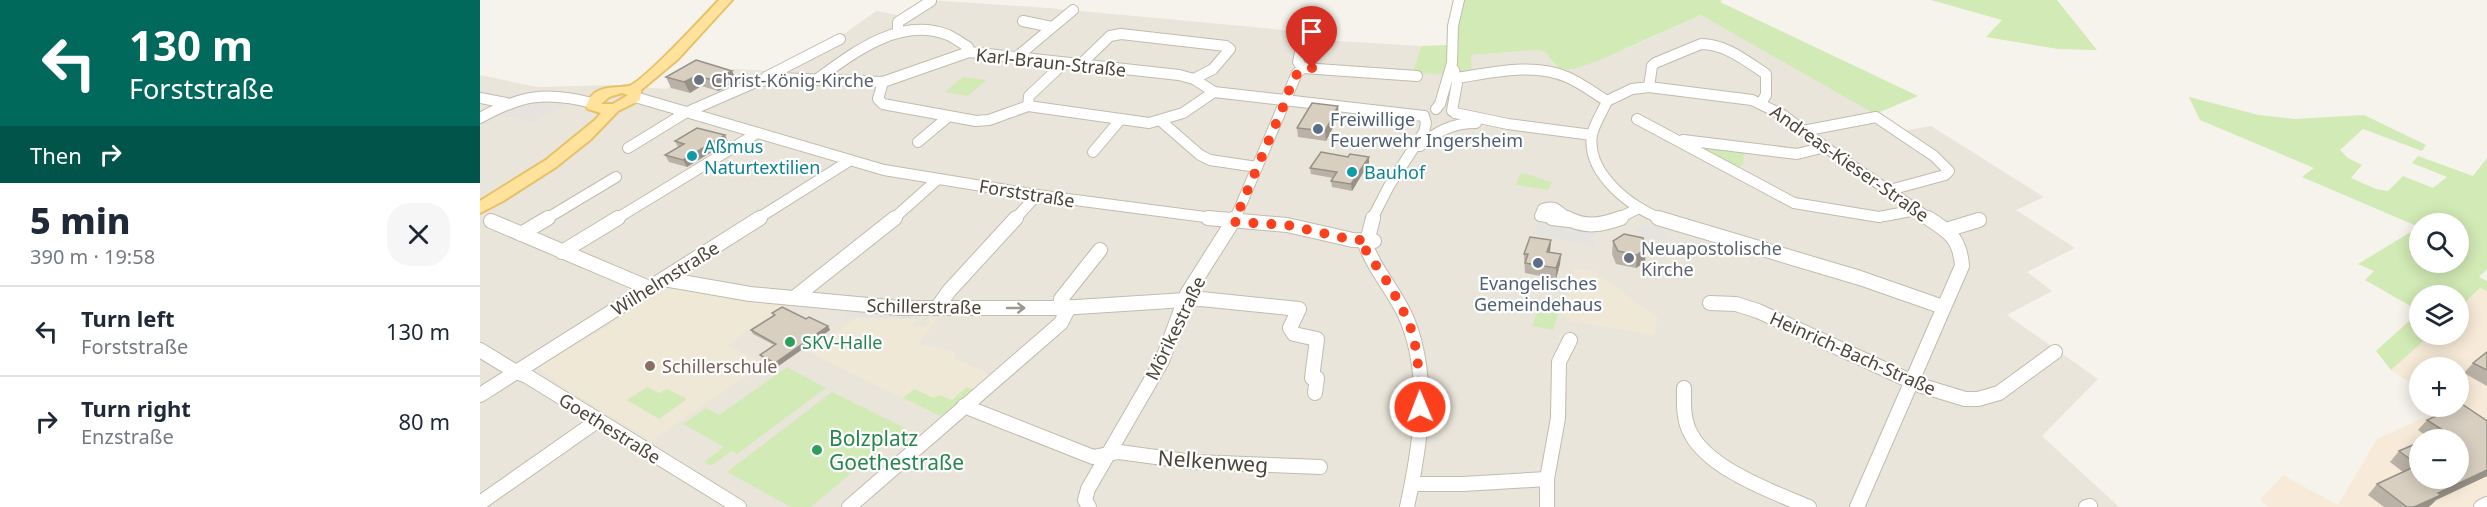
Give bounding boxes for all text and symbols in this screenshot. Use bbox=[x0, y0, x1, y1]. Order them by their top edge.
pin bbox=[1286, 6, 1337, 68]
icon: arrive bbox=[1295, 15, 1328, 48]
text: 130 m bbox=[129, 16, 253, 73]
icon: left bbox=[30, 24, 108, 102]
street label: Karl-Braun-Straße bbox=[975, 42, 1127, 82]
place label: Christ-König-Kirche bbox=[711, 68, 874, 92]
text: Forststraße bbox=[129, 70, 274, 107]
marker: Christ-König-Kirche bbox=[692, 73, 706, 87]
street label: Andreas-Kieser-Straße bbox=[1766, 99, 1934, 227]
place label: Freiwillige Feuerwehr Ingersheim bbox=[1330, 107, 1523, 152]
marker: Freiwillige Feuerwehr Ingersheim bbox=[1311, 122, 1325, 136]
place label: Aßmus Naturtextilien bbox=[704, 134, 820, 179]
icon: right bbox=[94, 138, 127, 171]
text: Then bbox=[30, 140, 82, 170]
marker: Aßmus Naturtextilien bbox=[685, 149, 699, 163]
place label: Bauhof bbox=[1364, 160, 1426, 184]
marker: Bauhof bbox=[1345, 165, 1359, 179]
street label: Forststraße bbox=[977, 174, 1077, 212]
text: 5 min bbox=[30, 196, 131, 245]
button: close bbox=[387, 203, 450, 266]
map controls bbox=[2409, 213, 2469, 489]
button: search bbox=[2409, 213, 2469, 273]
street label: Wilhelmstraße bbox=[607, 235, 723, 321]
place label: Neuapostolische Kirche bbox=[1641, 236, 1782, 281]
text: 390 m · 19:58 bbox=[30, 243, 155, 270]
marker: Neuapostolische Kirche bbox=[1622, 251, 1636, 265]
marker: Evangelisches Gemeindehaus bbox=[1531, 256, 1545, 270]
place label: Evangelisches Gemeindehaus bbox=[1474, 271, 1602, 316]
street label: Mörikestraße bbox=[1139, 272, 1211, 384]
button: layers bbox=[2409, 285, 2469, 345]
street label: Schillerstraße bbox=[866, 293, 982, 319]
one-way arrow bbox=[1006, 302, 1026, 314]
text: Turn left bbox=[81, 303, 175, 333]
street label: Heinrich-Bach-Straße bbox=[1766, 306, 1940, 400]
icon: left bbox=[30, 315, 63, 348]
text: 130 m bbox=[386, 316, 450, 346]
place label: SKV-Halle bbox=[802, 330, 883, 354]
text: Forststraße bbox=[81, 333, 188, 360]
marker: SKV-Halle bbox=[783, 335, 797, 349]
place label: Schillerschule bbox=[662, 354, 777, 378]
button: + bbox=[2409, 357, 2469, 417]
marker: Schillerschule bbox=[643, 359, 657, 373]
position arrow bbox=[1388, 375, 1452, 439]
street label: Goethestraße bbox=[555, 387, 665, 469]
text: Turn right bbox=[81, 393, 191, 423]
icon: right bbox=[30, 405, 63, 438]
text: 80 m bbox=[399, 406, 450, 436]
text: Enzstraße bbox=[81, 423, 174, 450]
place label: Bolzplatz Goethestraße bbox=[829, 424, 964, 476]
button: − bbox=[2409, 429, 2469, 489]
marker: Bolzplatz Goethestraße bbox=[810, 443, 824, 457]
street label: Nelkenweg bbox=[1157, 443, 1269, 479]

